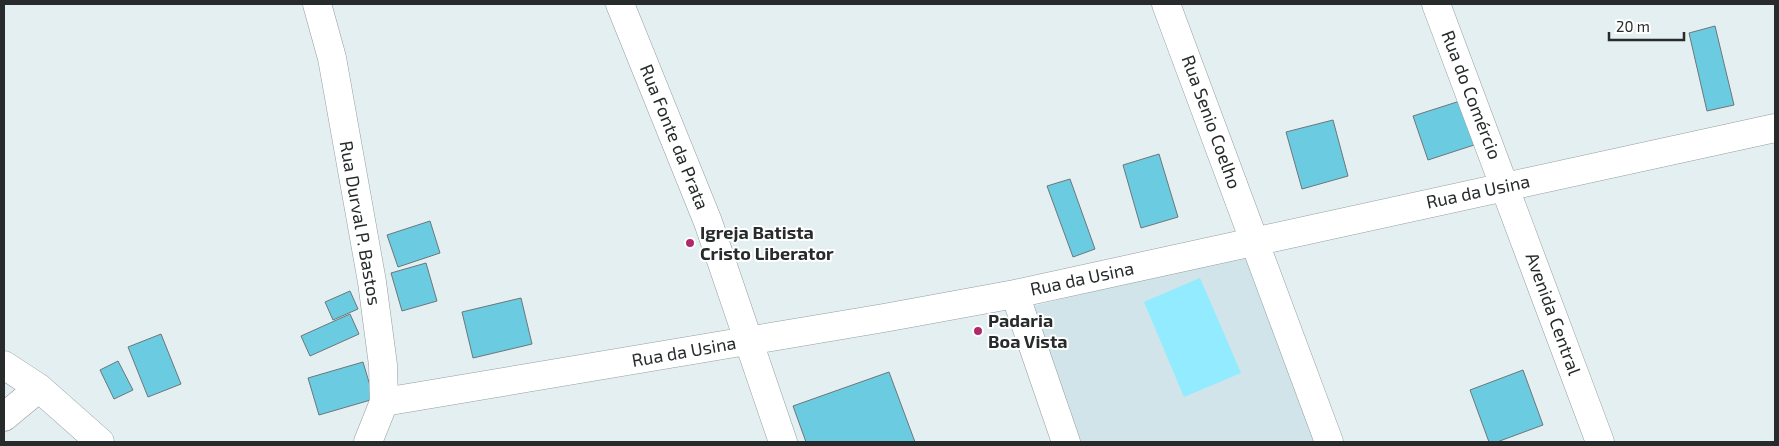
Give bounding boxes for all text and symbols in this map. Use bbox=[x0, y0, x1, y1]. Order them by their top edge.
scale bar bbox=[1609, 10, 1684, 42]
text: 20 m bbox=[1616, 17, 1650, 35]
street label: Rua do Comércio bbox=[1437, 27, 1507, 162]
street label: Rua Senio Coelho bbox=[1178, 52, 1246, 191]
street label: Rua Fonte da Prata bbox=[636, 61, 714, 212]
street label: Rua Durval P. Bastos bbox=[336, 139, 386, 307]
street label: Rua da Usina bbox=[1424, 169, 1532, 213]
place label: Igreja Batista Cristo Liberator bbox=[700, 221, 834, 264]
marker: Igreja Batista Cristo Liberator bbox=[684, 237, 696, 249]
street label: Avenida Central bbox=[1522, 249, 1587, 379]
street label: Rua da Usina bbox=[1028, 256, 1136, 300]
place label: Padaria Boa Vista bbox=[988, 309, 1068, 352]
marker: Padaria Boa Vista bbox=[972, 325, 984, 337]
street label: Rua da Usina bbox=[630, 331, 738, 371]

